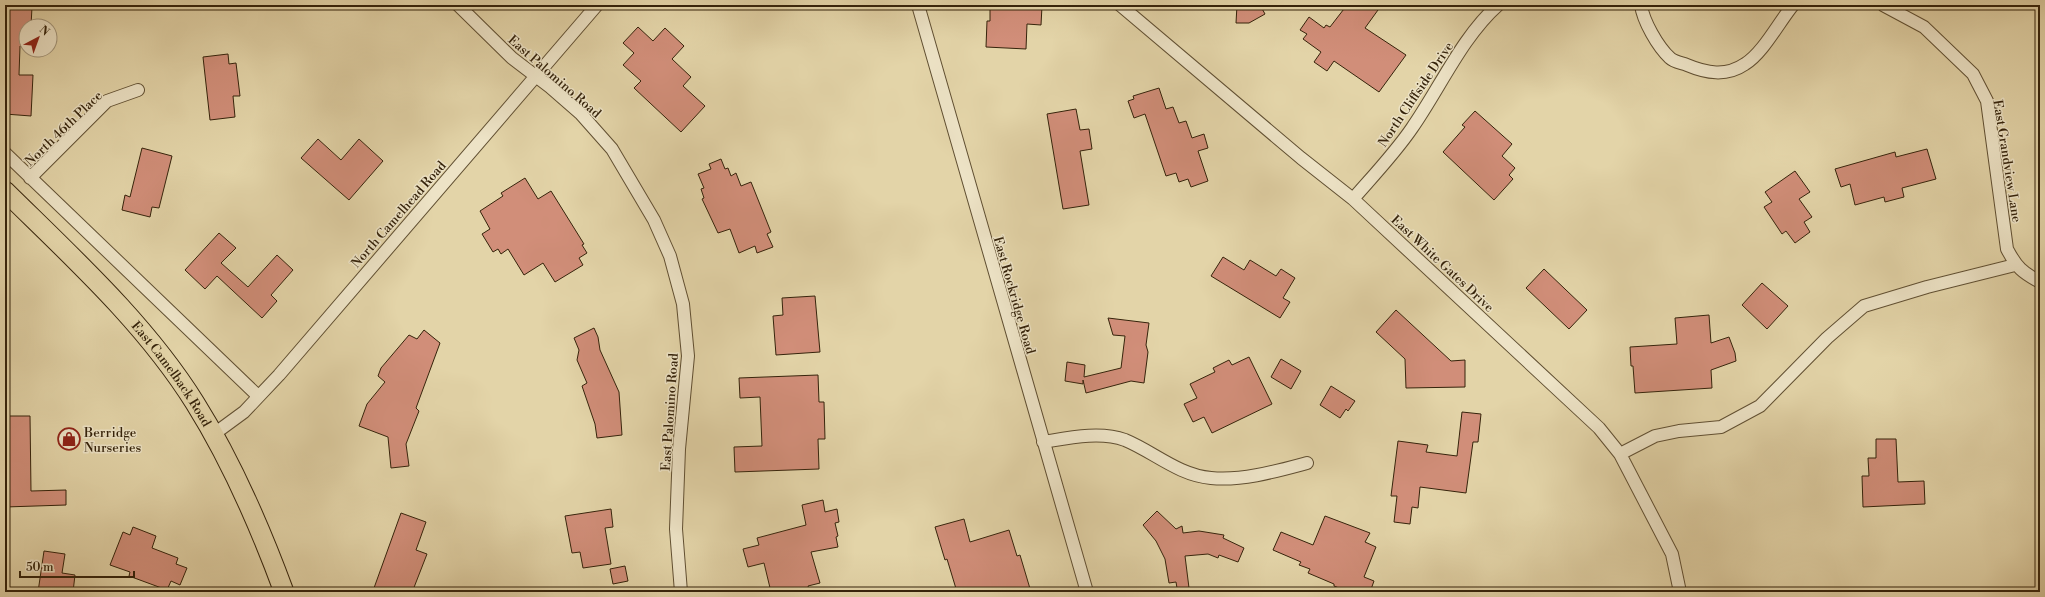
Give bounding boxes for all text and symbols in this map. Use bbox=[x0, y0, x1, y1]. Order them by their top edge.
north arrow bbox=[18, 18, 58, 58]
text: N bbox=[36, 23, 52, 40]
street label: East Palomino Road bbox=[505, 32, 605, 122]
street label: North Cliffside Drive bbox=[1375, 39, 1457, 150]
street label: North 46th Place bbox=[22, 88, 106, 170]
street label: East Grandview Lane bbox=[1989, 99, 2025, 224]
street label: North Camelhead Road bbox=[348, 157, 450, 271]
street label: East White Gates Drive bbox=[1388, 212, 1497, 316]
street label: East Rockridge Road bbox=[990, 235, 1039, 357]
street label: East Camelback Road bbox=[128, 318, 215, 430]
street label: East Palomino Road bbox=[658, 352, 682, 472]
place label: Berridge Nurseries bbox=[83, 425, 142, 456]
shop icon: Berridge Nurseries bbox=[56, 426, 82, 452]
scale bar bbox=[20, 553, 134, 579]
text: 50 m bbox=[26, 560, 54, 575]

